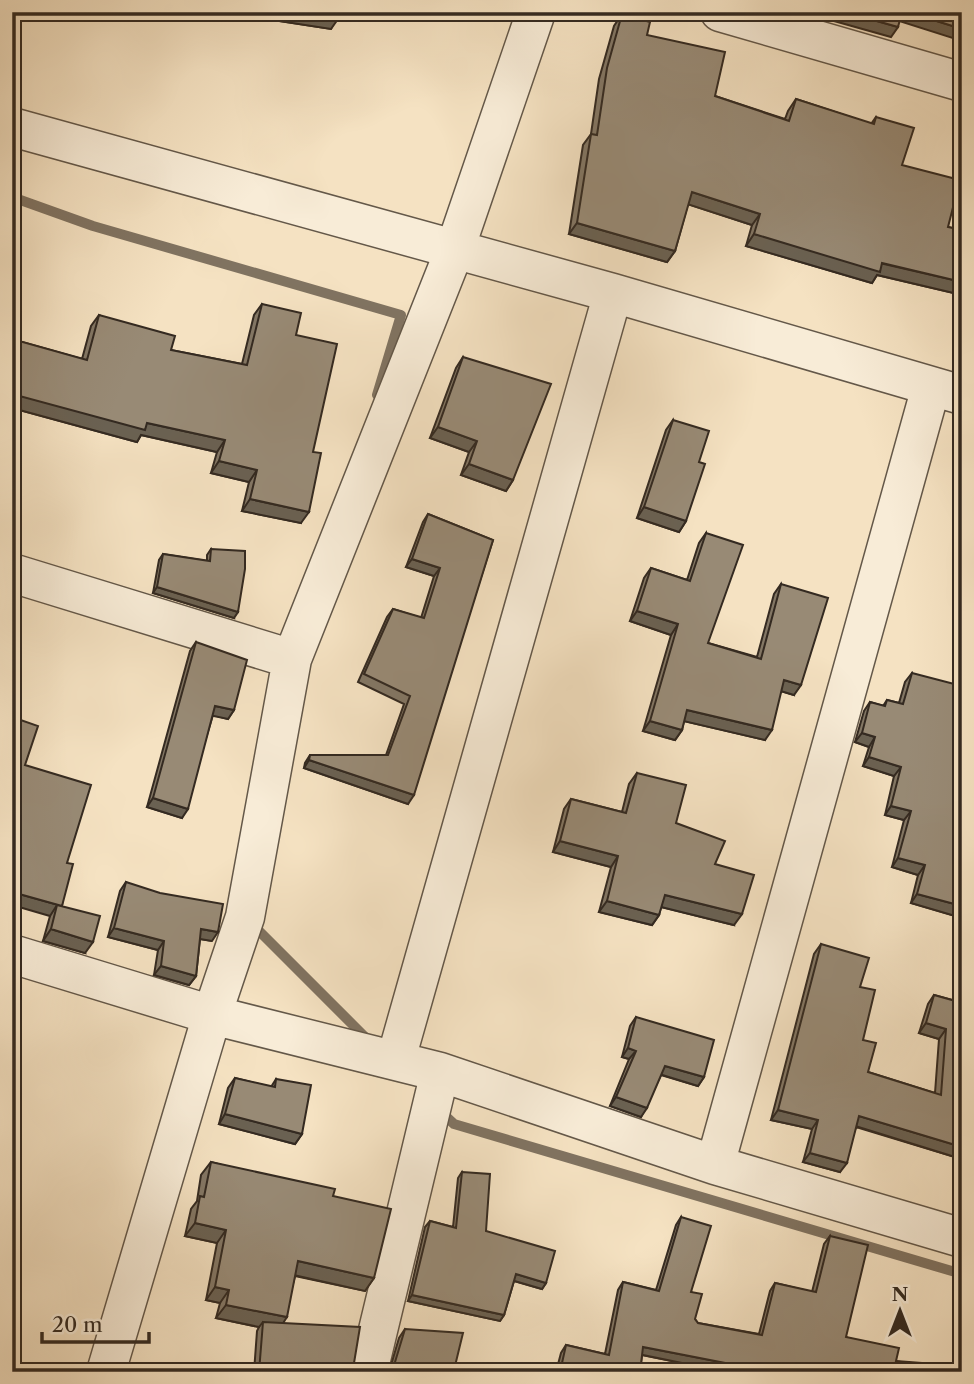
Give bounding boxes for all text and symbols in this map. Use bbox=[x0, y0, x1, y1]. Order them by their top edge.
north arrow bbox=[866, 1276, 936, 1346]
text: N bbox=[892, 1283, 908, 1306]
scale bar bbox=[42, 1300, 149, 1344]
text: 20 m bbox=[52, 1312, 103, 1337]

